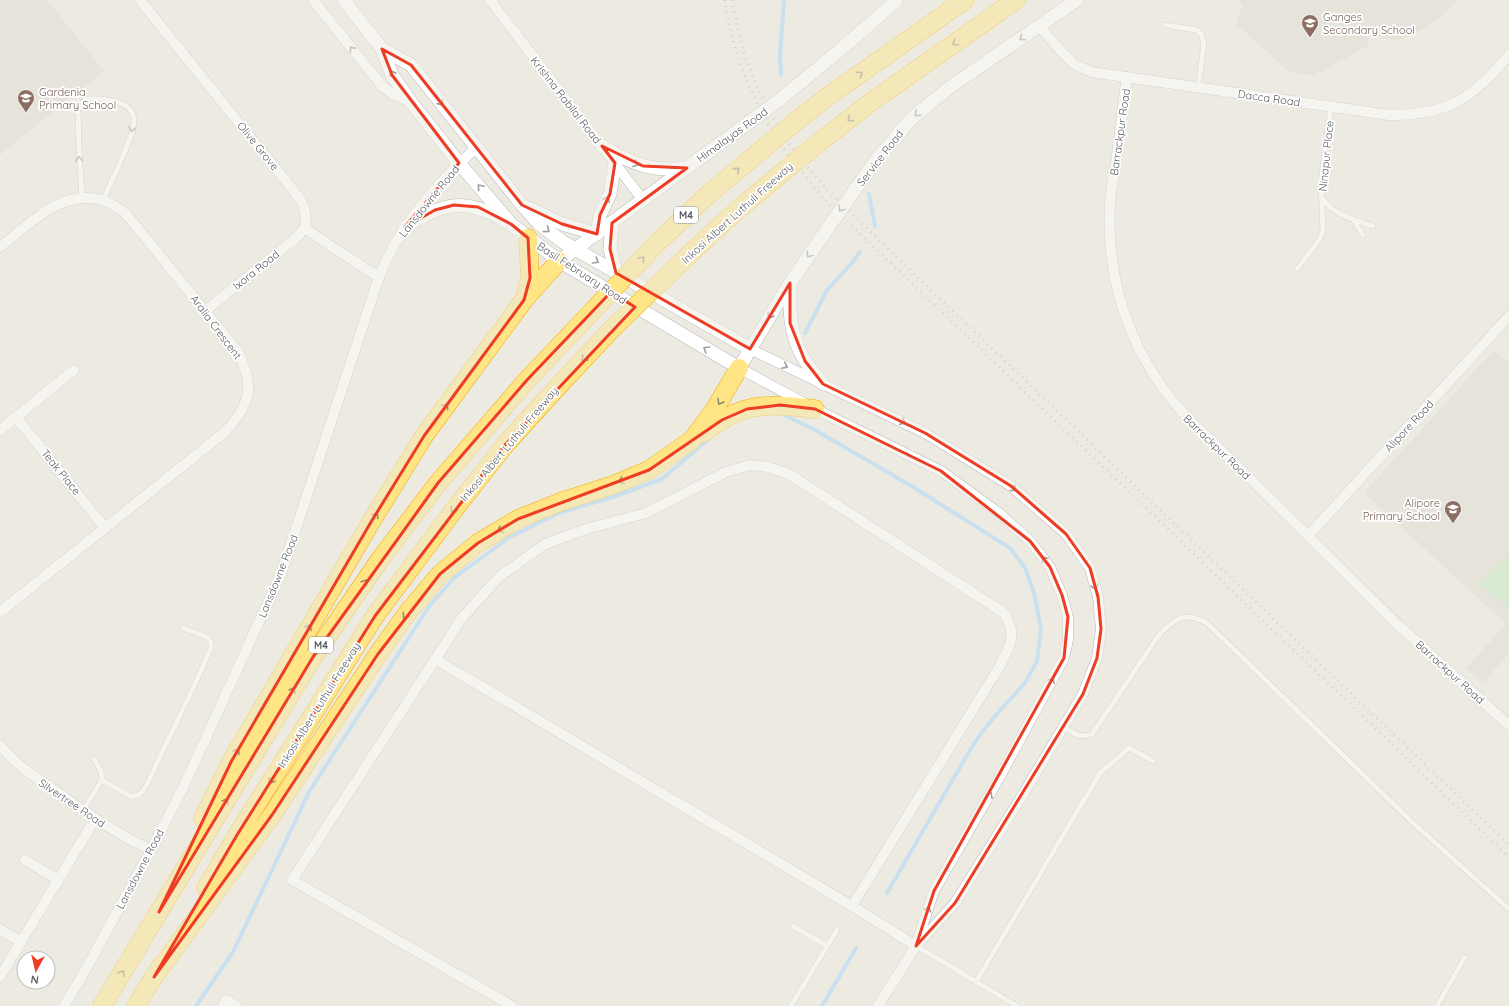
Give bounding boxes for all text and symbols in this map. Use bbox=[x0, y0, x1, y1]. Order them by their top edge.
place label: Ganges Secondary School bbox=[1323, 10, 1415, 37]
school or university icon: Ganges Secondary School bbox=[1300, 13, 1320, 38]
one-way arrow bbox=[1019, 33, 1026, 41]
one-way arrow bbox=[952, 38, 959, 46]
one-way arrow bbox=[349, 47, 356, 54]
street label: Krishna Rabilal Road bbox=[528, 54, 604, 146]
one-way arrow bbox=[389, 70, 397, 78]
one-way arrow bbox=[855, 72, 862, 79]
place label: Gardenia Primary School bbox=[39, 85, 116, 112]
street label: Dacca Road bbox=[1237, 87, 1301, 109]
school or university icon: Gardenia Primary School bbox=[16, 88, 36, 113]
street label: Barrackpur Road bbox=[1107, 88, 1133, 176]
one-way arrow bbox=[436, 98, 443, 105]
street label: Himalayas Road bbox=[694, 104, 770, 166]
one-way arrow bbox=[914, 110, 921, 117]
one-way arrow bbox=[847, 114, 854, 121]
street label: Olive Grove bbox=[234, 119, 282, 173]
street label: Ninapur Place bbox=[1315, 120, 1337, 192]
one-way arrow bbox=[129, 126, 137, 132]
street label: Service Road bbox=[854, 127, 906, 189]
one-way arrow bbox=[75, 156, 84, 162]
one-way arrow bbox=[633, 159, 640, 168]
street label: Inkosi Albert Luthuli Freeway bbox=[678, 159, 796, 267]
street label: Lansdowne Road bbox=[396, 162, 462, 240]
one-way arrow bbox=[732, 168, 739, 175]
one-way arrow bbox=[478, 185, 485, 192]
one-way arrow bbox=[603, 196, 610, 203]
one-way arrow bbox=[839, 205, 846, 212]
road number: M4 bbox=[674, 207, 698, 223]
one-way arrow bbox=[543, 226, 550, 233]
street label: Basil February Road bbox=[535, 239, 629, 307]
street label: Ixora Road bbox=[230, 247, 282, 293]
one-way arrow bbox=[807, 251, 814, 258]
one-way arrow bbox=[637, 256, 645, 264]
one-way arrow bbox=[592, 257, 599, 264]
street label: Aralia Crescent bbox=[187, 292, 245, 362]
one-way arrow bbox=[767, 312, 775, 319]
one-way arrow bbox=[703, 346, 710, 353]
one-way arrow bbox=[581, 354, 589, 362]
one-way arrow bbox=[781, 361, 789, 369]
street label: Inkosi Albert Luthuli Freeway bbox=[457, 384, 561, 504]
street label: Alipore Road bbox=[1381, 397, 1437, 455]
one-way arrow bbox=[717, 398, 724, 405]
one-way arrow bbox=[441, 403, 448, 410]
street label: Barrackpur Road bbox=[1181, 411, 1253, 483]
one-way arrow bbox=[898, 418, 906, 425]
street label: Teak Place bbox=[38, 446, 84, 498]
one-way arrow bbox=[617, 477, 624, 485]
one-way arrow bbox=[1009, 485, 1016, 492]
place label: Alipore Primary School bbox=[1363, 496, 1440, 523]
school or university icon: Alipore Primary School bbox=[1443, 499, 1463, 524]
one-way arrow bbox=[451, 506, 458, 513]
one-way arrow bbox=[371, 512, 378, 519]
one-way arrow bbox=[497, 525, 504, 532]
street label: Lansdowne Road bbox=[255, 532, 301, 620]
one-way arrow bbox=[1042, 557, 1049, 564]
one-way arrow bbox=[360, 579, 368, 586]
one-way arrow bbox=[1090, 583, 1099, 590]
one-way arrow bbox=[402, 612, 410, 619]
one-way arrow bbox=[305, 624, 312, 631]
road number: M4 bbox=[309, 637, 333, 653]
street label: Barrackpur Road bbox=[1413, 637, 1487, 707]
street label: Inkosi Albert Luthuli Freeway bbox=[275, 640, 363, 770]
one-way arrow bbox=[1047, 677, 1055, 685]
one-way arrow bbox=[289, 687, 296, 694]
one-way arrow bbox=[232, 748, 239, 755]
street label: Silvertree Road bbox=[36, 776, 108, 830]
one-way arrow bbox=[269, 776, 276, 783]
one-way arrow bbox=[985, 791, 992, 799]
one-way arrow bbox=[221, 798, 229, 805]
street label: Lansdowne Road bbox=[113, 827, 167, 911]
one-way arrow bbox=[923, 905, 932, 912]
north arrow bbox=[16, 950, 56, 990]
one-way arrow bbox=[118, 970, 125, 977]
text: N bbox=[30, 972, 40, 987]

